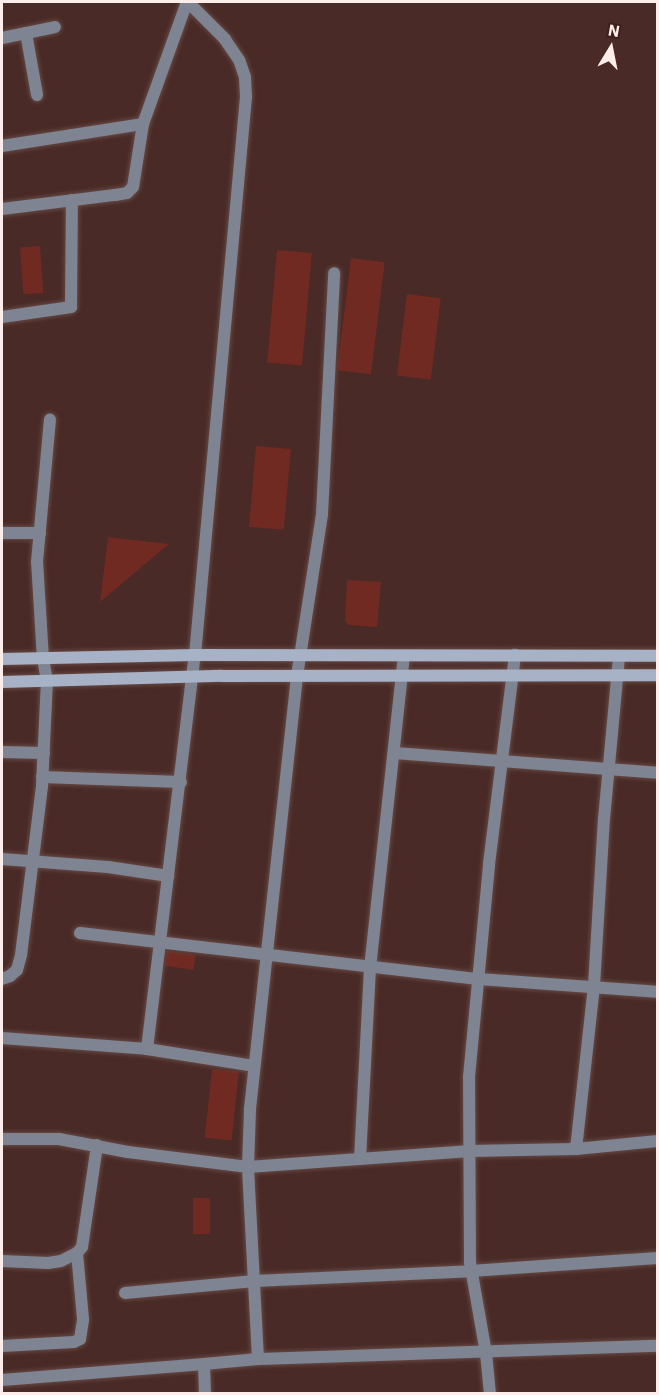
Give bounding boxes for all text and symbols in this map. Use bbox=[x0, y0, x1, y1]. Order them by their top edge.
north arrow bbox=[581, 18, 641, 78]
text: N bbox=[607, 19, 622, 41]

